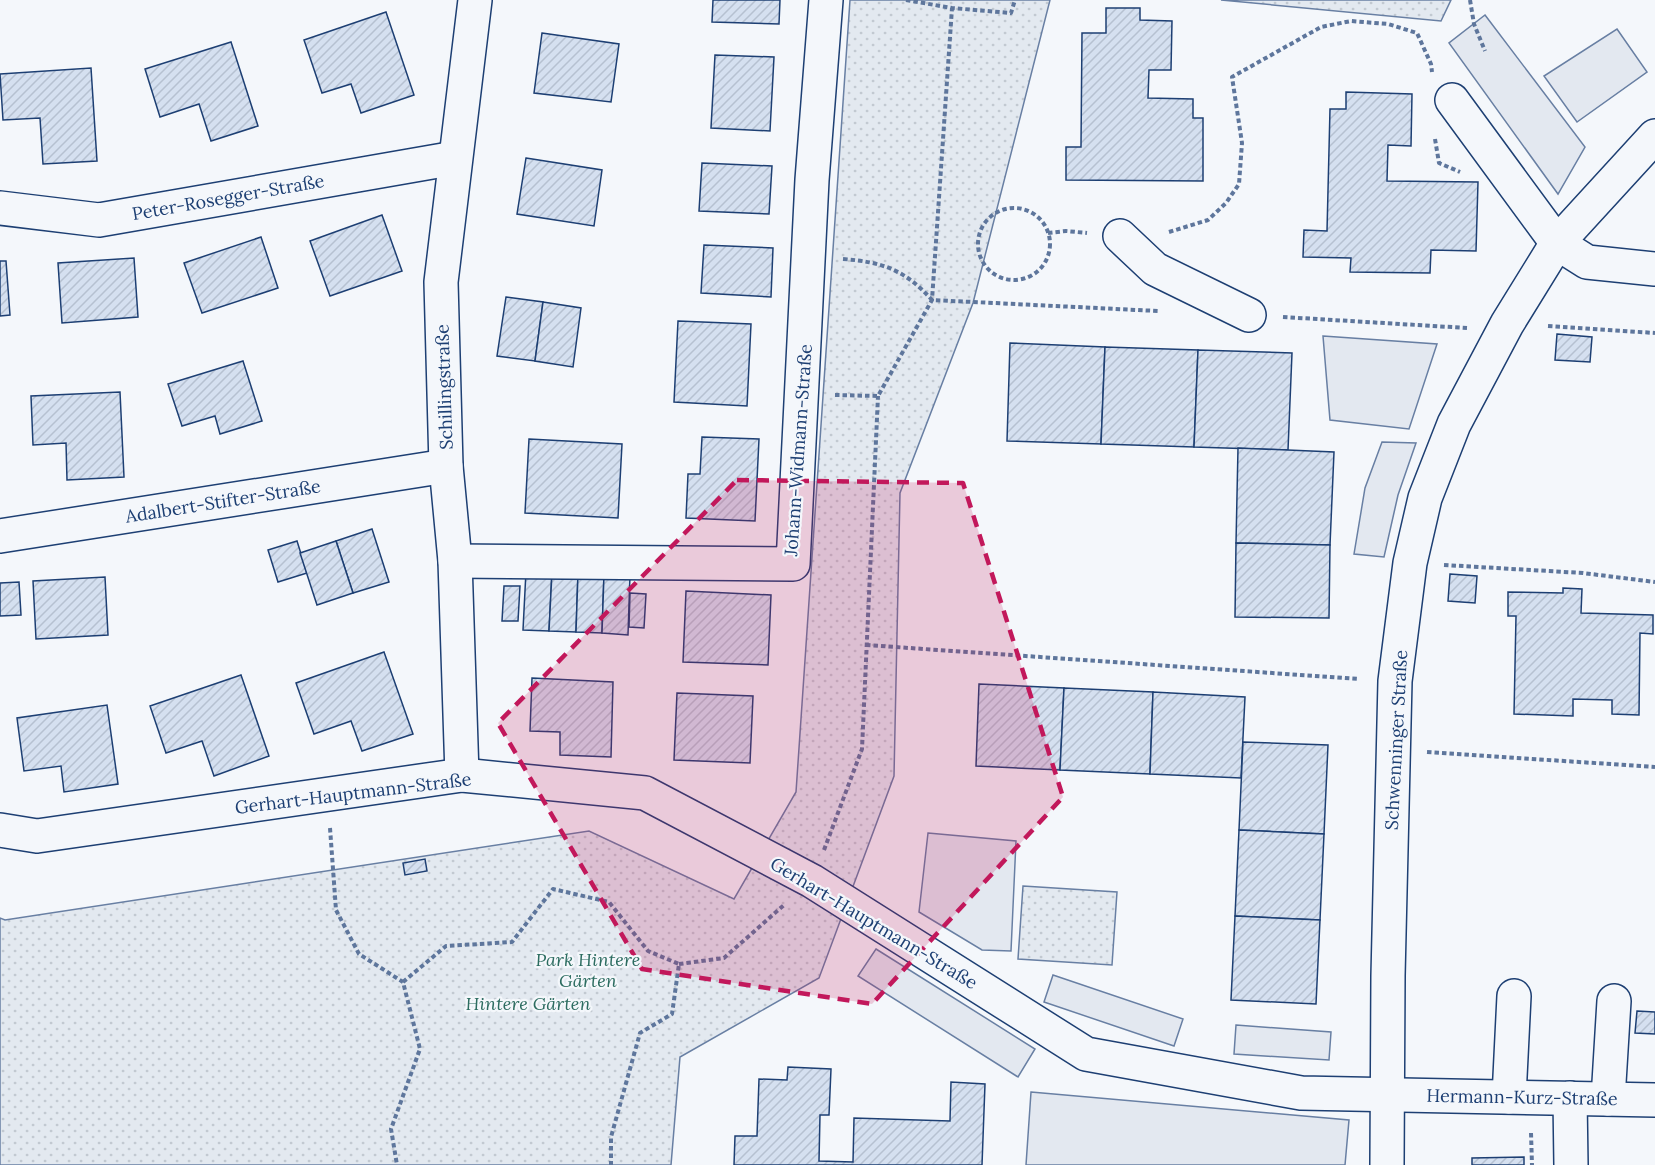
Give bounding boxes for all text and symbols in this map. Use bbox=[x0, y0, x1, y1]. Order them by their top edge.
street label: Peter-Rosegger-Straße bbox=[130, 169, 326, 225]
street label: Schillingstraße bbox=[430, 324, 458, 450]
street label: Johann-Widmann-Straße bbox=[779, 343, 817, 558]
street label: Adalbert-Stifter-Straße bbox=[123, 474, 322, 528]
street label: Schwenninger Straße bbox=[1380, 649, 1412, 831]
street label: Gerhart-Hauptmann-Straße bbox=[233, 767, 473, 819]
street label: Gerhart-Hauptmann-Straße bbox=[766, 852, 982, 994]
park label: Park Hintere Gärten bbox=[536, 948, 640, 992]
park label: Hintere Gärten bbox=[466, 992, 590, 1015]
street label: Hermann-Kurz-Straße bbox=[1426, 1084, 1618, 1110]

